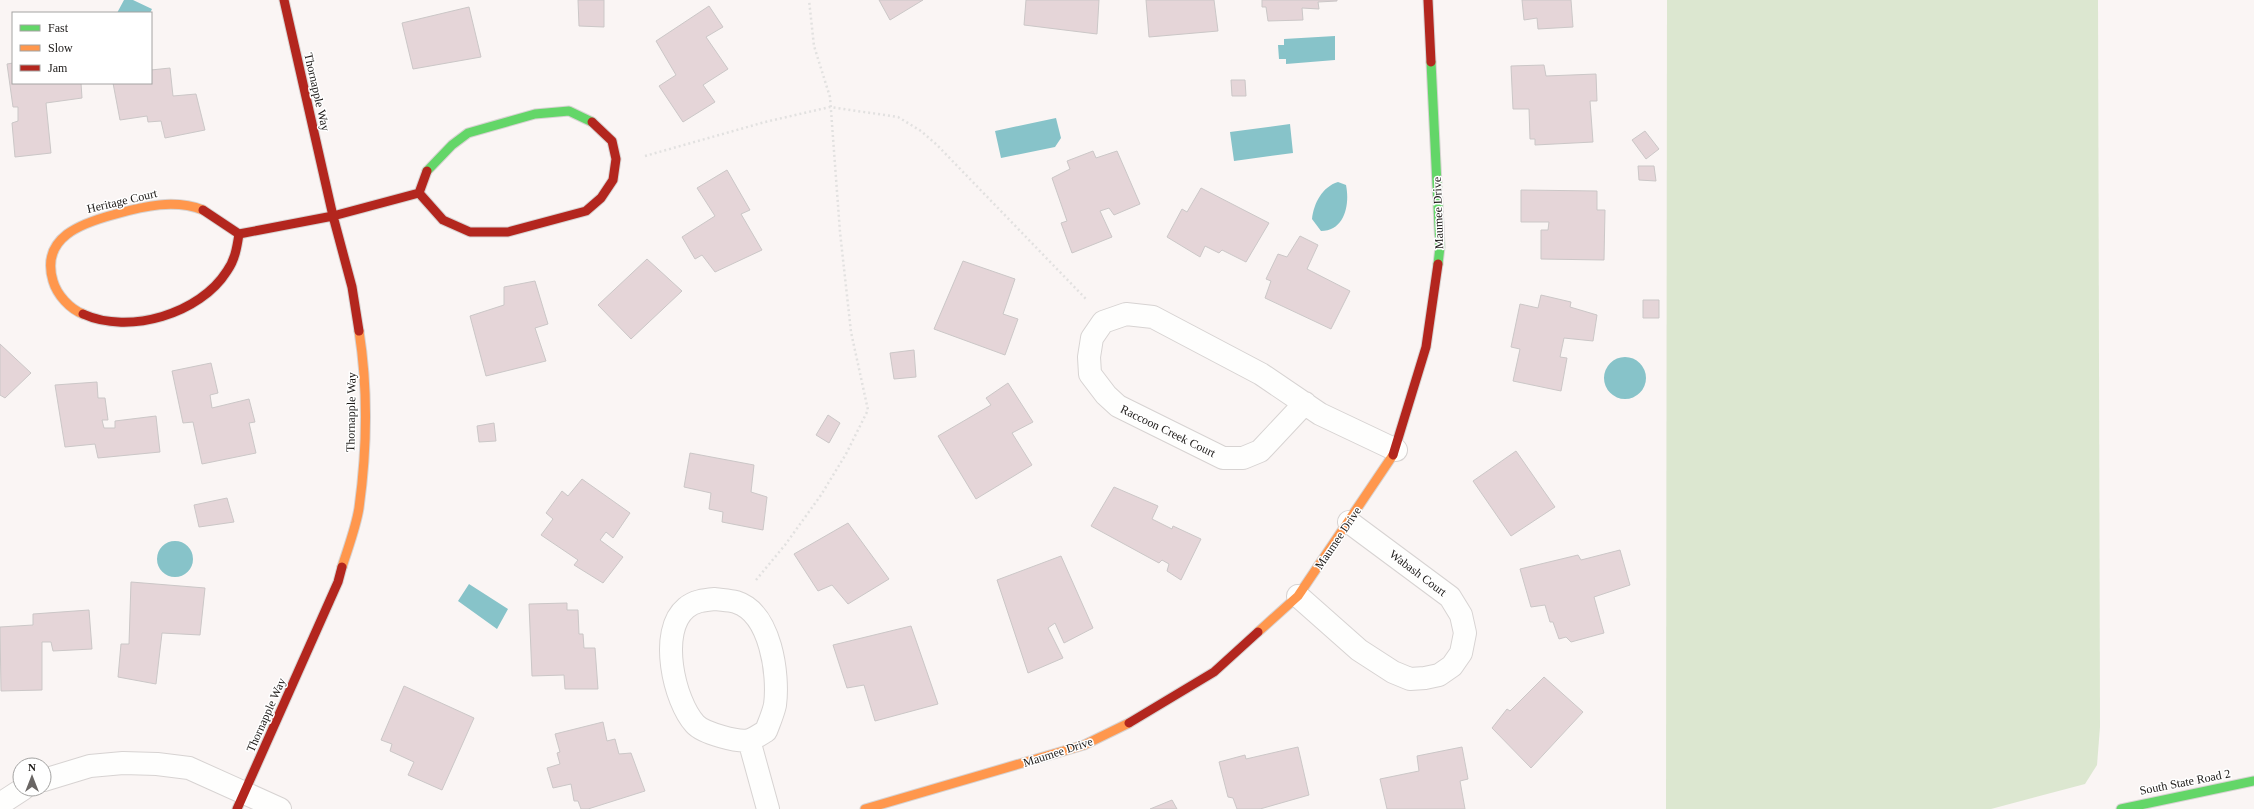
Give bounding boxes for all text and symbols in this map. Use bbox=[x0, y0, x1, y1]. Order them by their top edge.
legend bbox=[12, 12, 152, 84]
text: Fast bbox=[48, 21, 69, 35]
text: Slow bbox=[48, 41, 73, 55]
street label: Thornapple Way bbox=[301, 52, 333, 132]
text: Jam bbox=[48, 61, 68, 75]
street label: Maumee Drive bbox=[1430, 177, 1446, 249]
street label: Heritage Court bbox=[86, 186, 159, 216]
street label: Thornapple Way bbox=[343, 372, 359, 452]
street label: Raccoon Creek Court bbox=[1118, 402, 1218, 460]
street label: Maumee Drive bbox=[1312, 504, 1364, 572]
street label: Wabash Court bbox=[1387, 547, 1450, 599]
street label: Thornapple Way bbox=[243, 676, 289, 754]
street label: Maumee Drive bbox=[1021, 734, 1095, 770]
north arrow bbox=[12, 757, 52, 797]
text: N bbox=[28, 761, 36, 773]
street label: South State Road 2 bbox=[2138, 766, 2232, 798]

